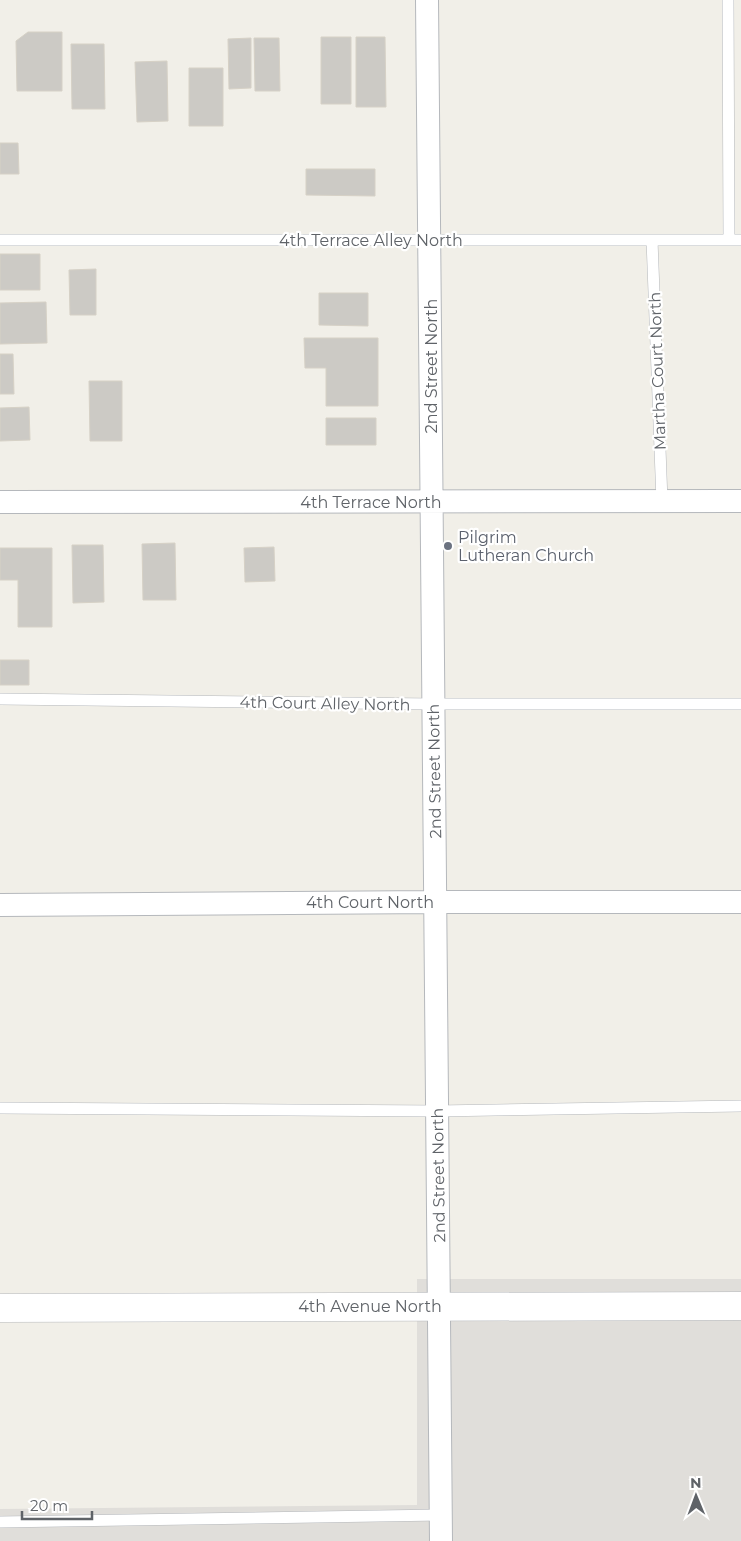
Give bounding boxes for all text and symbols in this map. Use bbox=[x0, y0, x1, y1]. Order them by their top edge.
street label: 4th Terrace Alley North bbox=[279, 231, 463, 250]
street label: Martha Court North bbox=[645, 291, 670, 450]
street label: 2nd Street North bbox=[422, 299, 441, 433]
street label: 4th Terrace North bbox=[300, 493, 442, 512]
place label: Pilgrim Lutheran Church bbox=[458, 528, 594, 565]
marker: Pilgrim Lutheran Church bbox=[442, 540, 454, 552]
street label: 4th Court Alley North bbox=[239, 693, 410, 714]
street label: 2nd Street North bbox=[424, 704, 445, 838]
street label: 4th Court North bbox=[306, 893, 434, 912]
street label: 2nd Street North bbox=[428, 1108, 449, 1242]
street label: 4th Avenue North bbox=[298, 1297, 442, 1316]
north arrow bbox=[671, 1471, 721, 1521]
text: N bbox=[690, 1474, 702, 1492]
scale bar bbox=[22, 1488, 92, 1520]
text: 20 m bbox=[30, 1496, 68, 1515]

